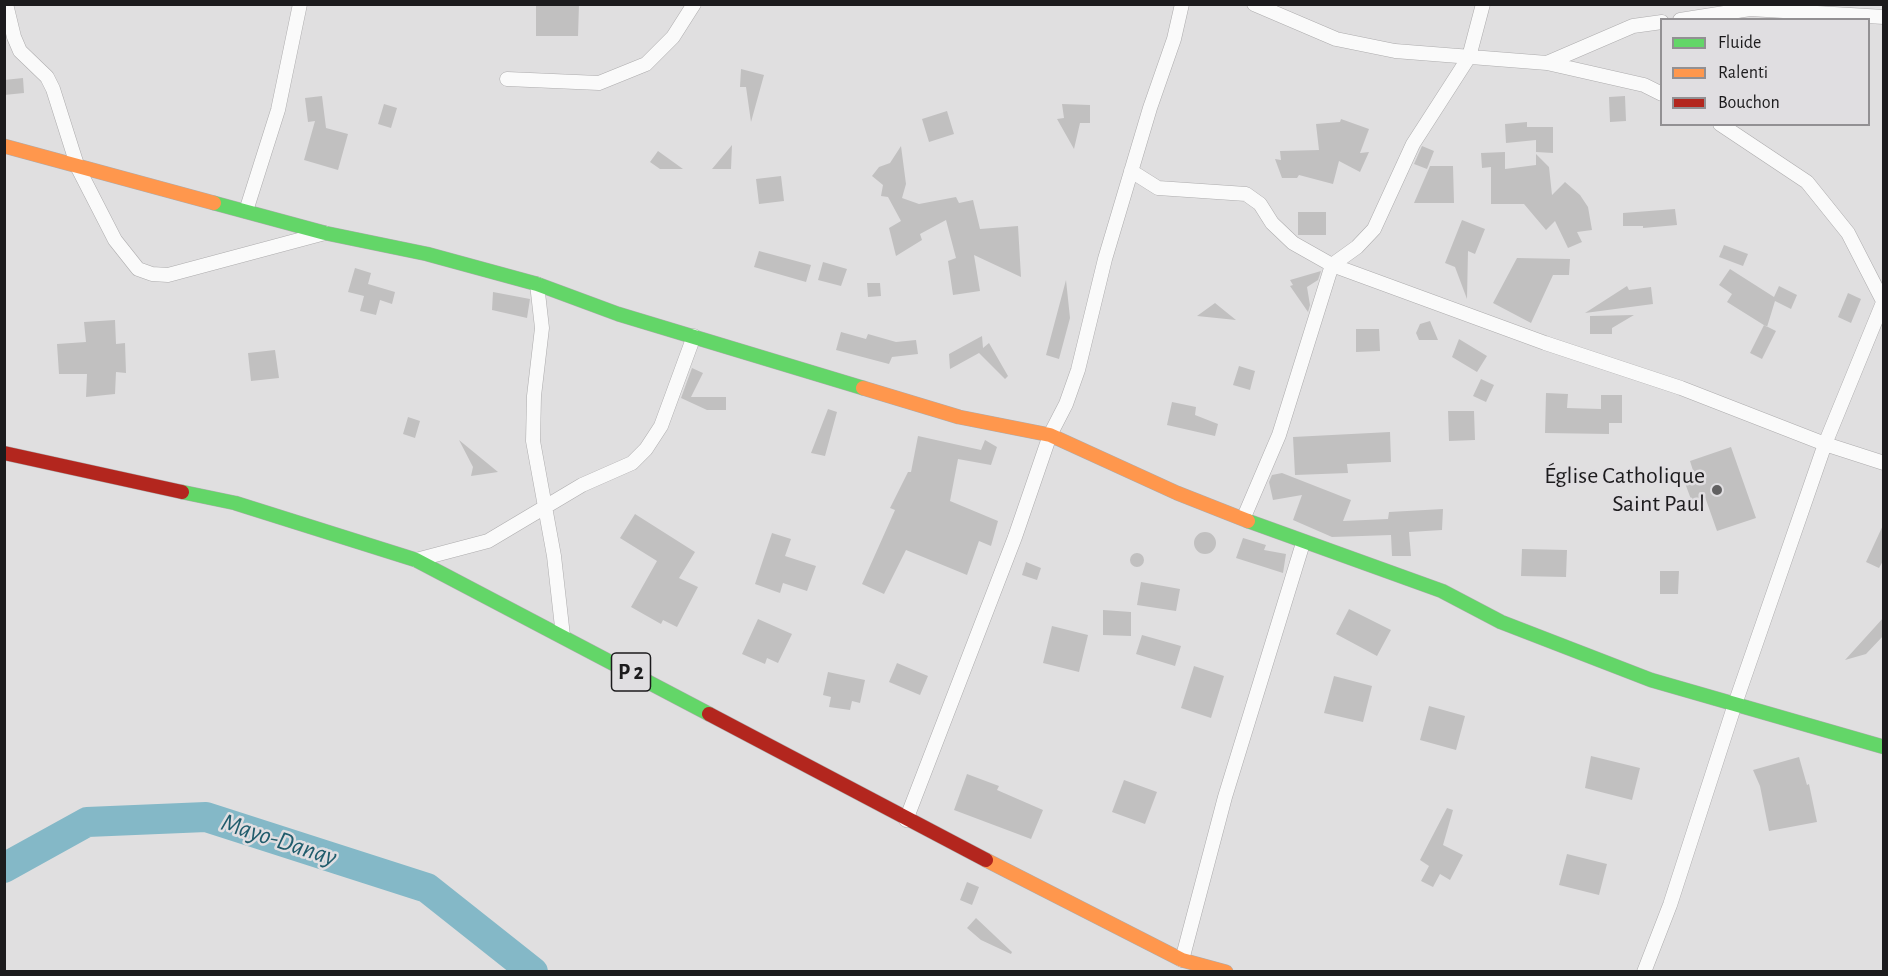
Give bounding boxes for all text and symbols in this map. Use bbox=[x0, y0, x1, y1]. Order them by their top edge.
legend bbox=[1660, 18, 1870, 126]
text: Fluide bbox=[1718, 34, 1761, 52]
text: Ralenti bbox=[1718, 64, 1768, 82]
text: Bouchon bbox=[1718, 94, 1780, 112]
place label: Église Catholique Saint Paul bbox=[1544, 462, 1705, 518]
marker: Église Catholique Saint Paul bbox=[1710, 483, 1724, 497]
road number: P 2 bbox=[612, 653, 650, 691]
water label: Mayo-Danay bbox=[217, 807, 341, 873]

